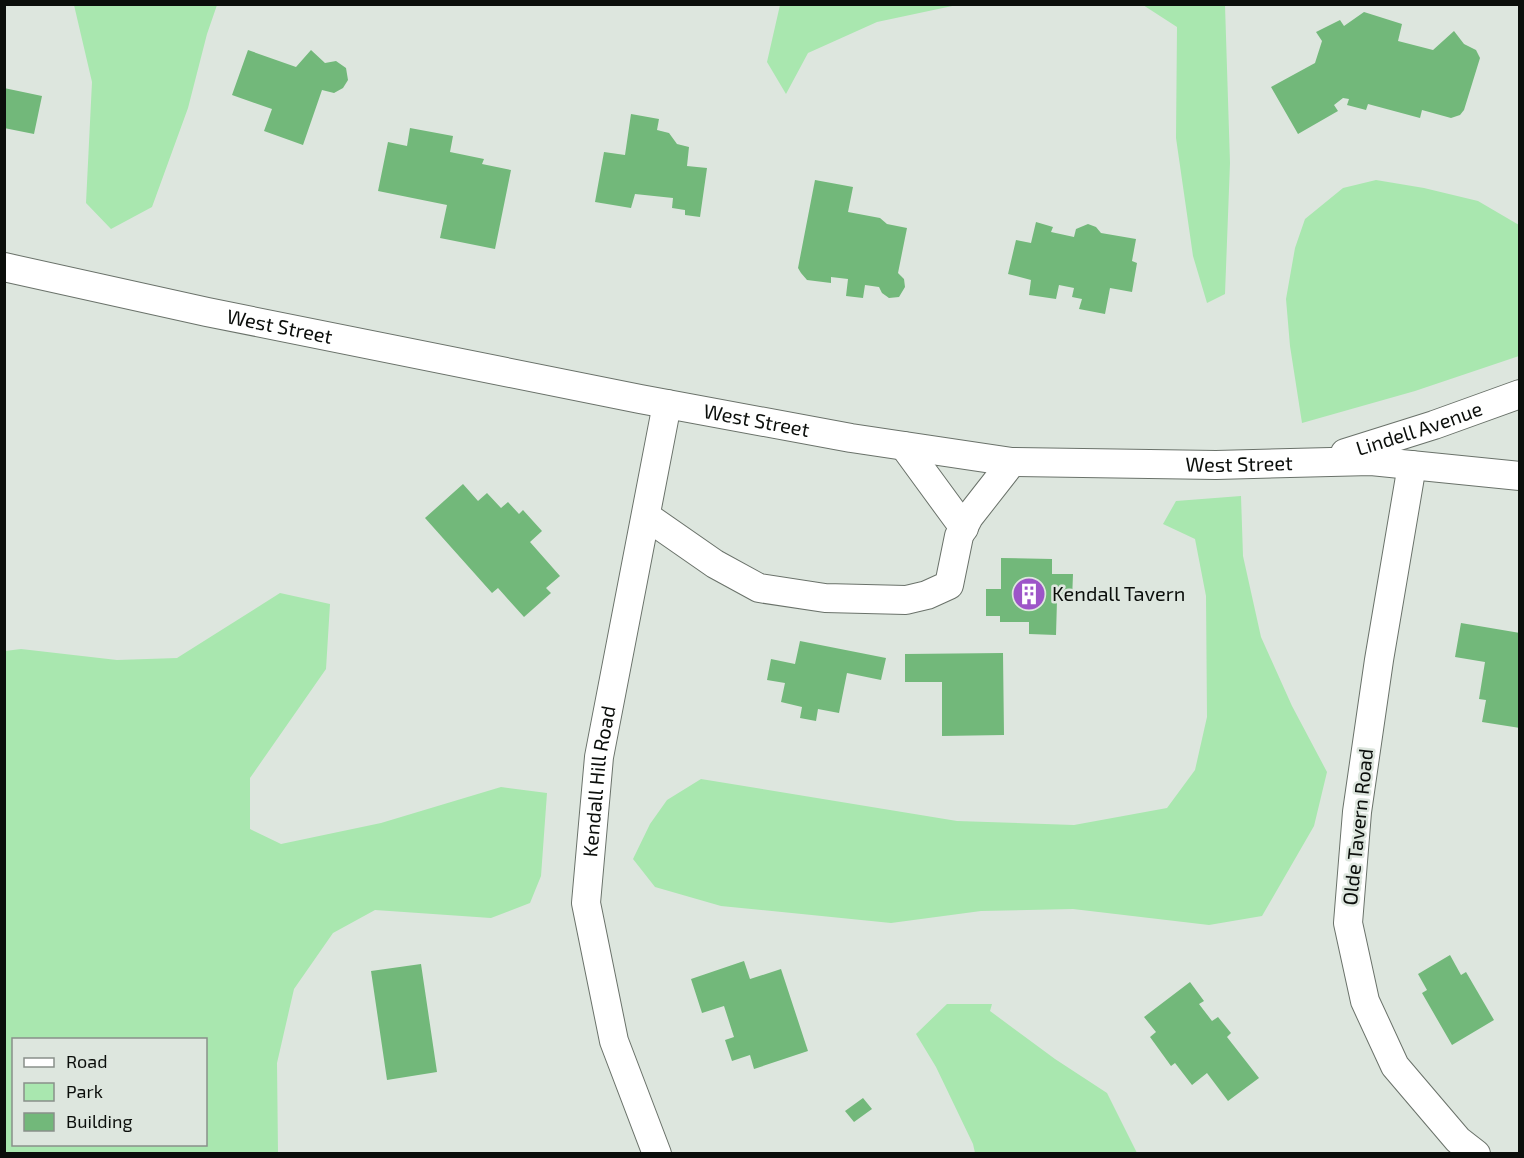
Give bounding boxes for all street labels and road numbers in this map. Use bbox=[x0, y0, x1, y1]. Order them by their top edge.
street label: West Street bbox=[225, 303, 335, 348]
street label: Lindell Avenue bbox=[1353, 396, 1485, 460]
street label: West Street bbox=[702, 398, 812, 441]
street label: West Street bbox=[1185, 450, 1293, 476]
street label: Kendall Hill Road bbox=[577, 703, 620, 858]
street label: Olde Tavern Road bbox=[1337, 747, 1377, 907]

